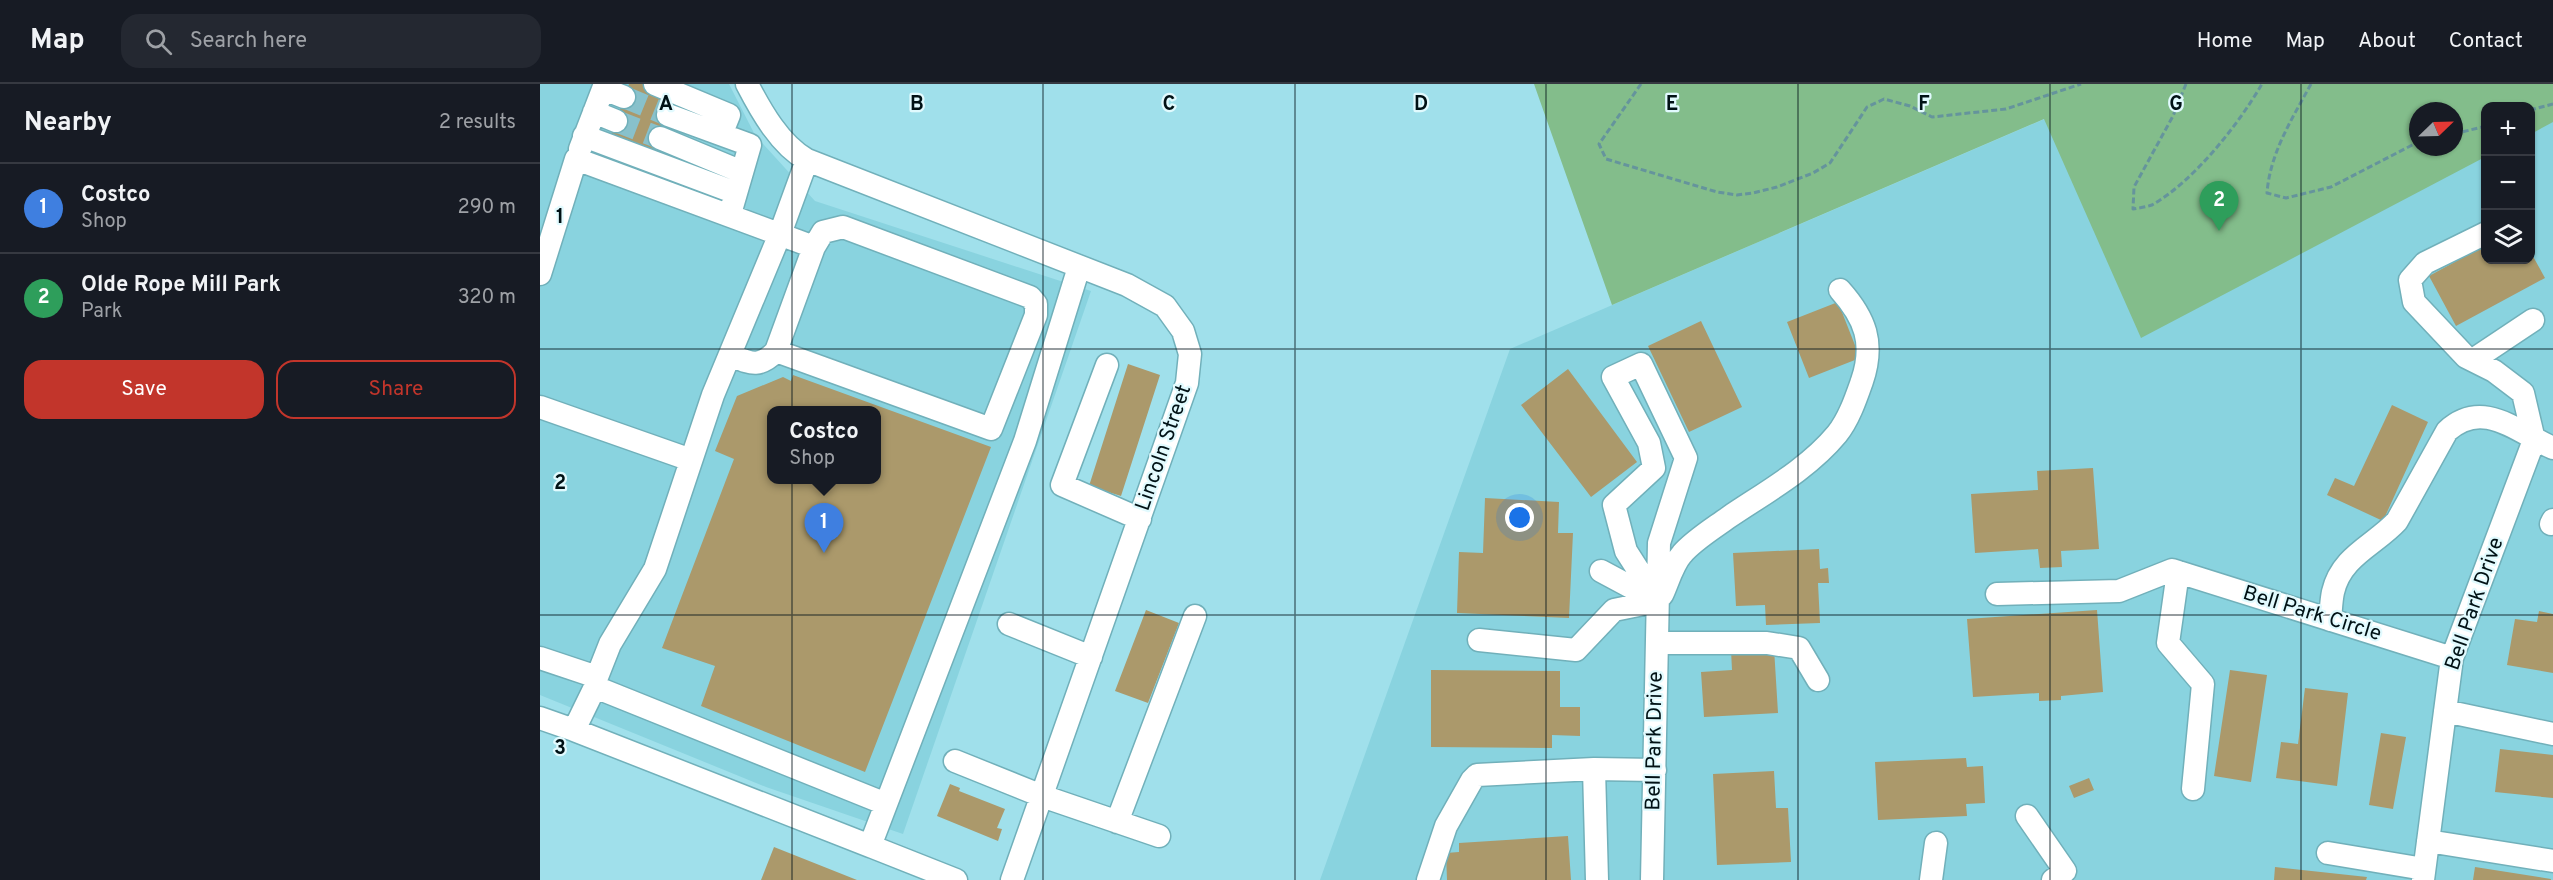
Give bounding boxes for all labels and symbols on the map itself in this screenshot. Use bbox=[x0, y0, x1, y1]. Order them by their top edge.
text: A bbox=[659, 92, 673, 118]
text: B bbox=[910, 92, 924, 118]
text: C bbox=[1163, 92, 1175, 118]
text: D bbox=[1414, 92, 1428, 118]
text: E bbox=[1666, 92, 1678, 118]
text: F bbox=[1918, 92, 1930, 118]
text: G bbox=[2169, 92, 2183, 118]
north arrow bbox=[2409, 102, 2463, 156]
pin: 2 bbox=[2200, 182, 2238, 231]
text: 1 bbox=[556, 205, 564, 231]
street label: Lincoln Street bbox=[1130, 381, 1198, 515]
text: 2 bbox=[554, 471, 566, 497]
your location bbox=[1505, 503, 1534, 532]
pin: 1 bbox=[804, 504, 844, 553]
street label: Bell Park Drive bbox=[2440, 534, 2510, 674]
street label: Bell Park Circle bbox=[2240, 580, 2384, 648]
street label: Bell Park Drive bbox=[1640, 671, 1670, 811]
text: 3 bbox=[554, 736, 566, 762]

